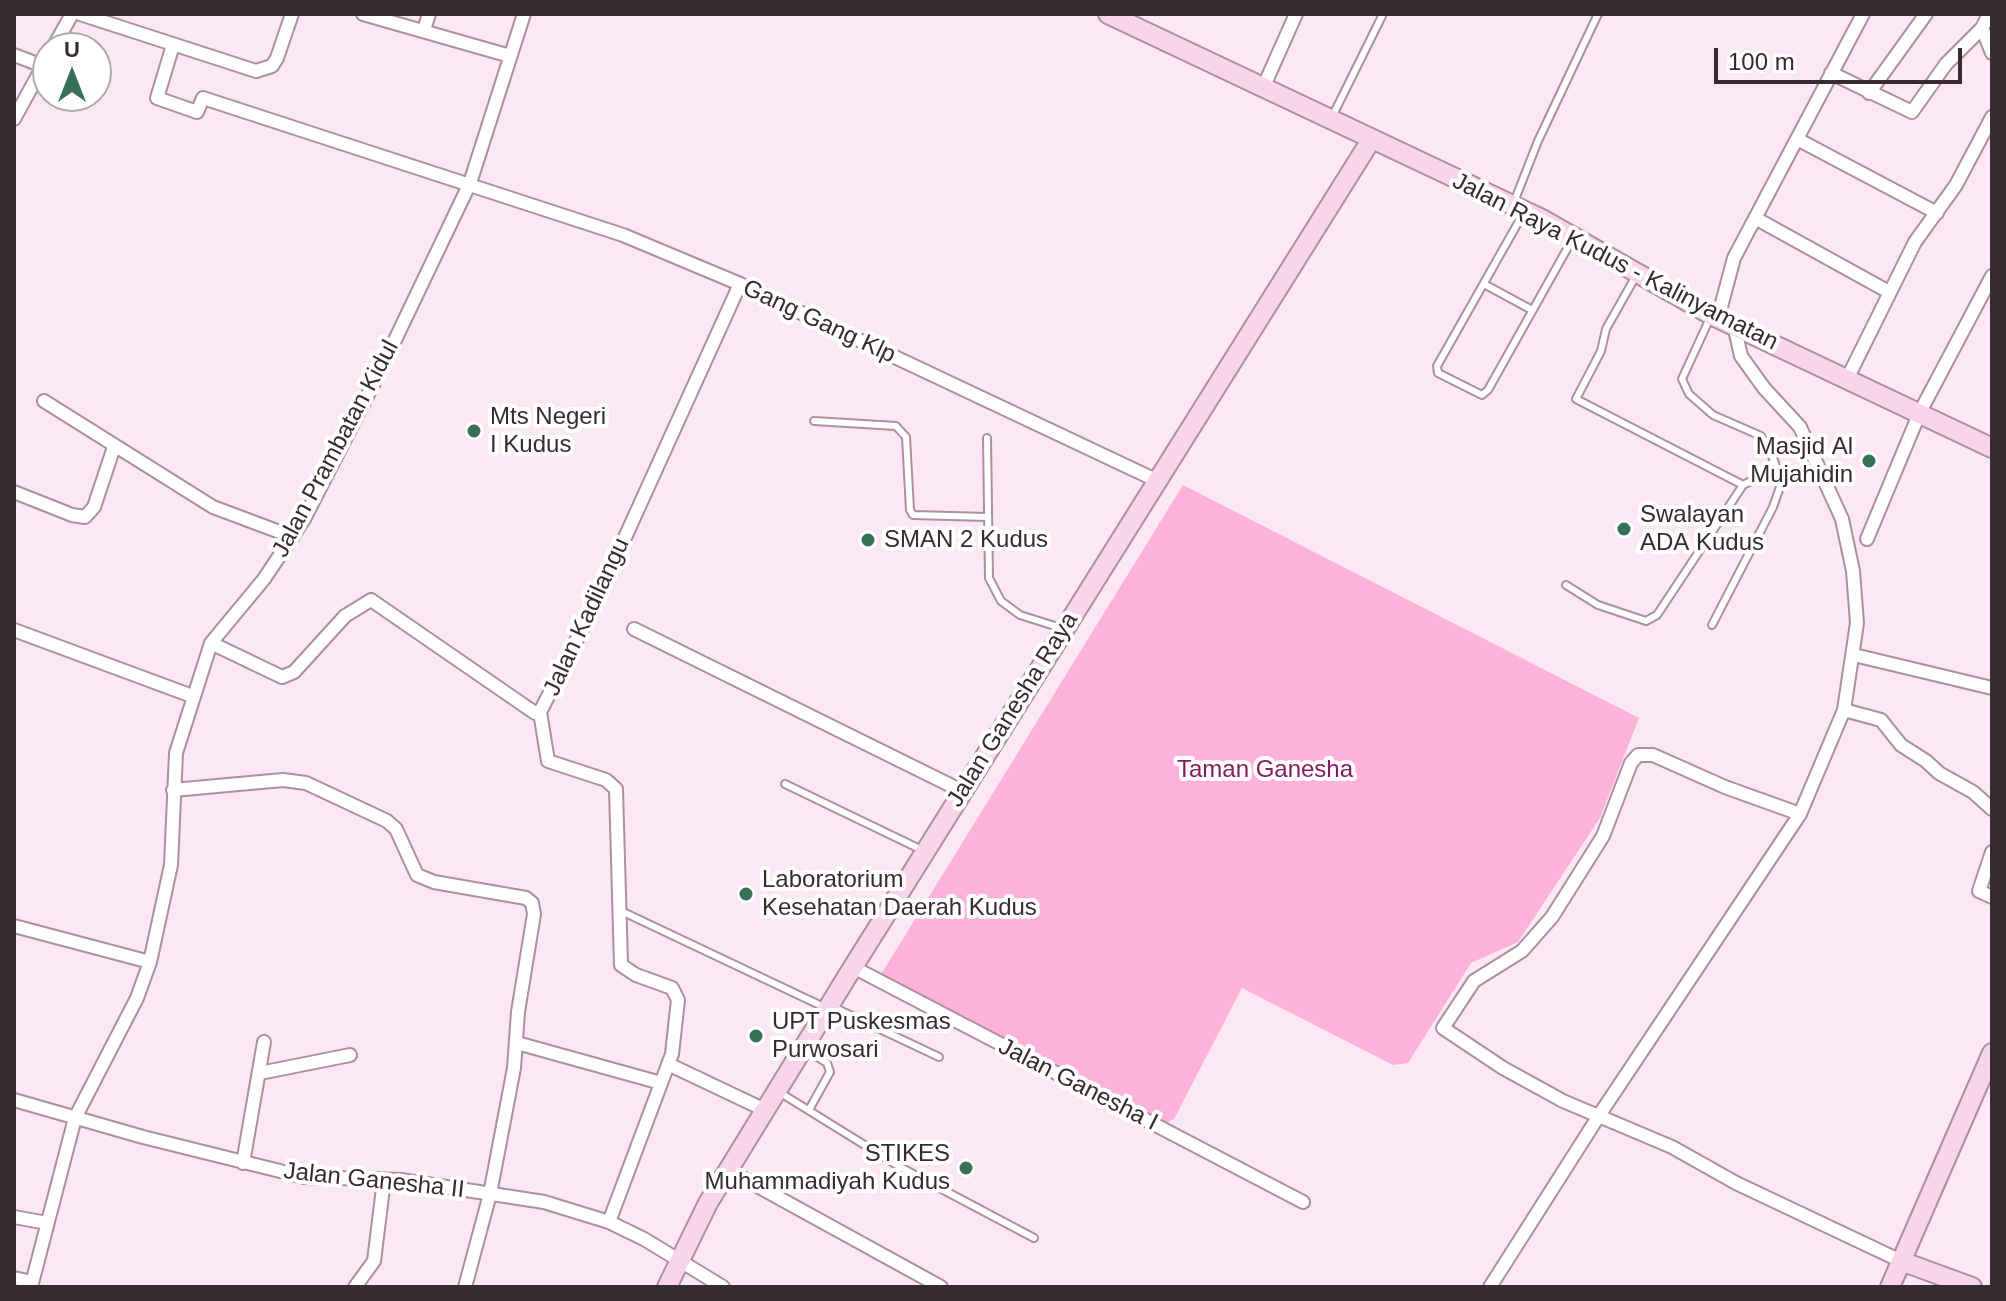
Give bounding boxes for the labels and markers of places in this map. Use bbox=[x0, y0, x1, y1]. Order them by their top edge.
place label: Mts Negeri I Kudus bbox=[490, 403, 606, 459]
marker: Mts Negeri I Kudus bbox=[465, 422, 483, 440]
place label: Masjid Al Mujahidin bbox=[1750, 433, 1853, 489]
marker: Masjid Al Mujahidin bbox=[1860, 452, 1878, 470]
place label: Swalayan ADA Kudus bbox=[1640, 501, 1764, 557]
marker: Swalayan ADA Kudus bbox=[1615, 520, 1633, 538]
place label: SMAN 2 Kudus bbox=[884, 526, 1048, 554]
marker: SMAN 2 Kudus bbox=[859, 531, 877, 549]
place label: Laboratorium Kesehatan Daerah Kudus bbox=[762, 866, 1037, 922]
marker: Laboratorium Kesehatan Daerah Kudus bbox=[737, 885, 755, 903]
place label: UPT Puskesmas Purwosari bbox=[772, 1008, 951, 1064]
marker: UPT Puskesmas Purwosari bbox=[747, 1027, 765, 1045]
place label: STIKES Muhammadiyah Kudus bbox=[705, 1140, 950, 1196]
marker: STIKES Muhammadiyah Kudus bbox=[957, 1159, 975, 1177]

